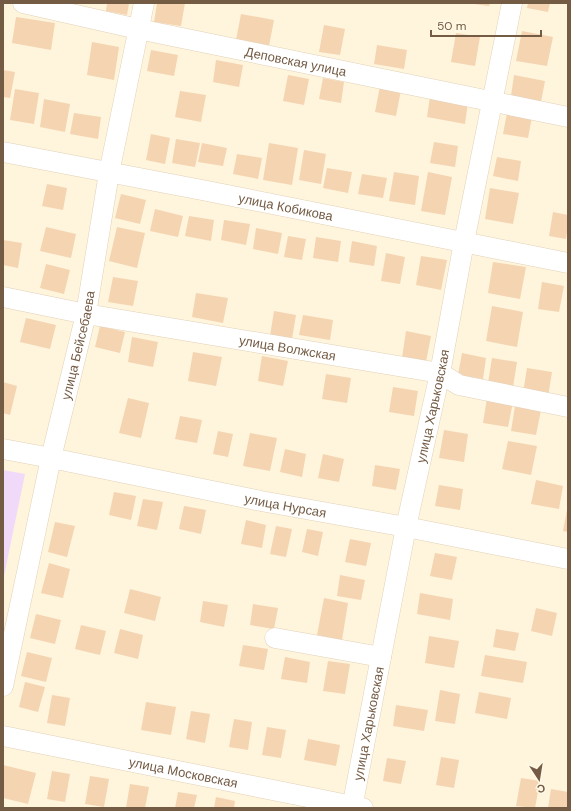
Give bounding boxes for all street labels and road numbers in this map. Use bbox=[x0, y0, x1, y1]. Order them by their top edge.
street label: Деповская улица bbox=[244, 43, 349, 81]
street label: улица Кобикова bbox=[237, 189, 335, 225]
street label: улица Бейсебаева bbox=[57, 289, 99, 402]
street label: улица Волжская bbox=[238, 332, 337, 365]
street label: улица Харьковская bbox=[412, 348, 453, 465]
street label: улица Нурсая bbox=[243, 490, 328, 522]
street label: улица Харьковская bbox=[349, 665, 388, 782]
street label: улица Московская bbox=[127, 753, 239, 792]

